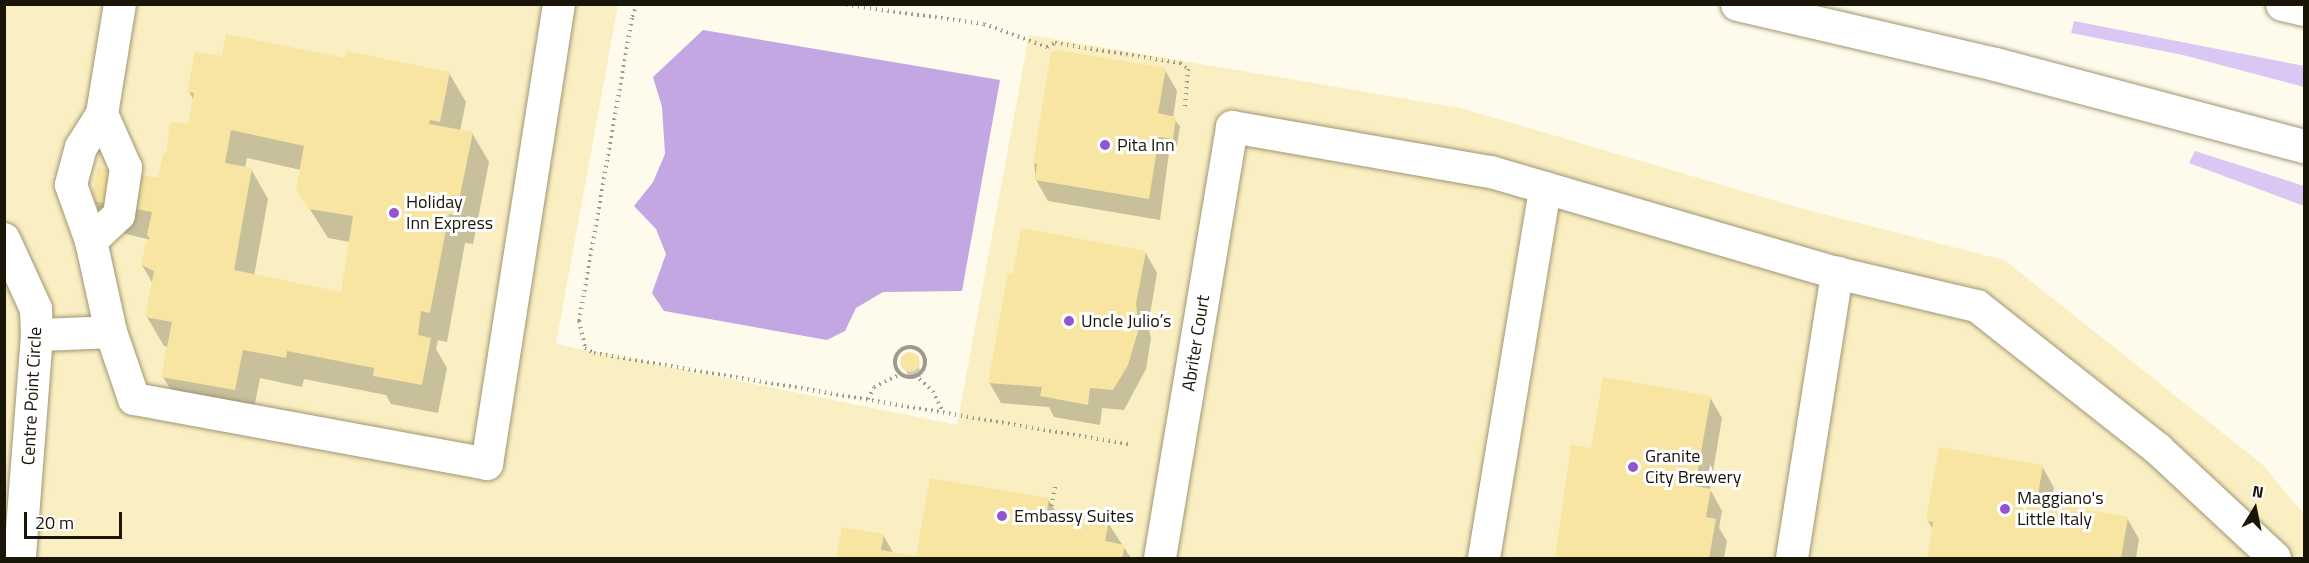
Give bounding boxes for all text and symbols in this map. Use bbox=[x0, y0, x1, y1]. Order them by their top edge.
place label: Pita Inn bbox=[1117, 134, 1175, 156]
marker: Pita Inn bbox=[1098, 138, 1112, 152]
place label: Holiday Inn Express bbox=[406, 192, 493, 234]
marker: Holiday Inn Express bbox=[387, 206, 401, 220]
street label: Abriter Court bbox=[1178, 293, 1214, 393]
place label: Uncle Julio’s bbox=[1081, 310, 1171, 332]
marker: Uncle Julio’s bbox=[1062, 314, 1076, 328]
street label: Centre Point Circle bbox=[18, 326, 46, 466]
place label: Granite City Brewery bbox=[1645, 446, 1741, 488]
marker: Granite City Brewery bbox=[1626, 460, 1640, 474]
text: N bbox=[2251, 478, 2266, 504]
north arrow bbox=[2225, 479, 2285, 539]
place label: Maggiano's Little Italy bbox=[2017, 488, 2104, 530]
scale bar bbox=[27, 500, 124, 538]
marker: Maggiano's Little Italy bbox=[1998, 502, 2012, 516]
place label: Embassy Suites bbox=[1014, 505, 1134, 527]
text: 20 m bbox=[35, 509, 74, 536]
marker: Embassy Suites bbox=[995, 509, 1009, 523]

